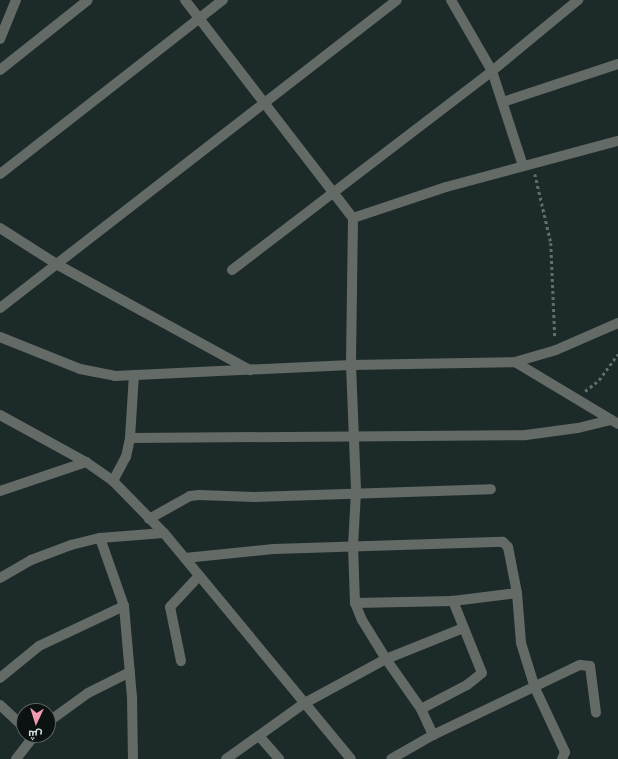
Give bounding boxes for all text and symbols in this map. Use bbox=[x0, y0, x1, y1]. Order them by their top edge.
north arrow bbox=[16, 703, 56, 743]
text: ش bbox=[28, 727, 43, 741]

